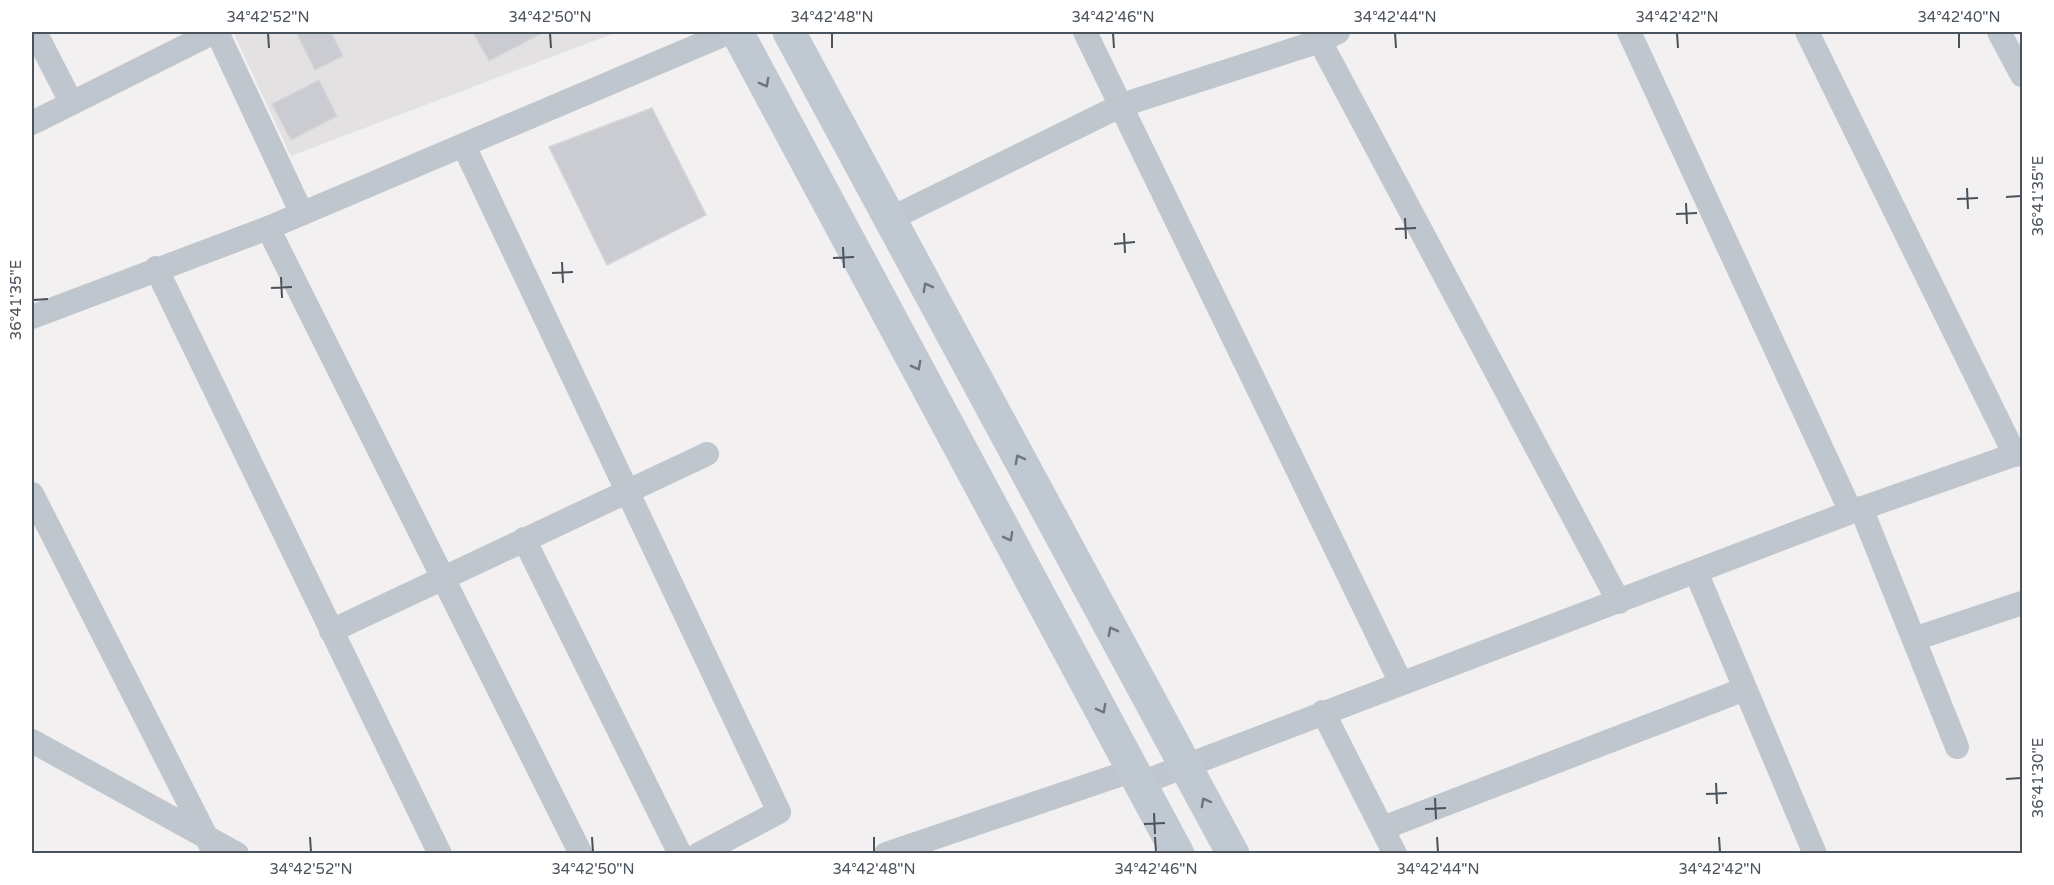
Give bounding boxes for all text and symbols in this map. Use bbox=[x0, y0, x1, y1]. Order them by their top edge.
text: 34°42'52"N bbox=[226, 8, 310, 26]
text: 34°42'50"N bbox=[508, 8, 592, 26]
text: 34°42'48"N bbox=[790, 8, 874, 26]
text: 34°42'46"N bbox=[1071, 8, 1155, 26]
text: 34°42'44"N bbox=[1353, 8, 1437, 26]
text: 34°42'42"N bbox=[1635, 8, 1719, 26]
text: 34°42'40"N bbox=[1917, 8, 2001, 26]
one-way arrow bbox=[758, 77, 769, 87]
text: 36°41'35"E bbox=[2029, 156, 2047, 236]
text: 36°41'35"E bbox=[7, 260, 25, 340]
one-way arrow bbox=[923, 283, 934, 294]
one-way arrow bbox=[910, 359, 921, 370]
one-way arrow bbox=[1015, 455, 1026, 465]
one-way arrow bbox=[1002, 531, 1013, 542]
one-way arrow bbox=[1108, 626, 1119, 637]
one-way arrow bbox=[1094, 703, 1106, 714]
text: 36°41'30"E bbox=[2029, 738, 2047, 818]
one-way arrow bbox=[1201, 798, 1212, 808]
text: 34°42'52"N bbox=[269, 860, 353, 878]
text: 34°42'50"N bbox=[551, 860, 635, 878]
text: 34°42'48"N bbox=[832, 860, 916, 878]
text: 34°42'46"N bbox=[1114, 860, 1198, 878]
text: 34°42'44"N bbox=[1396, 860, 1480, 878]
text: 34°42'42"N bbox=[1678, 860, 1762, 878]

